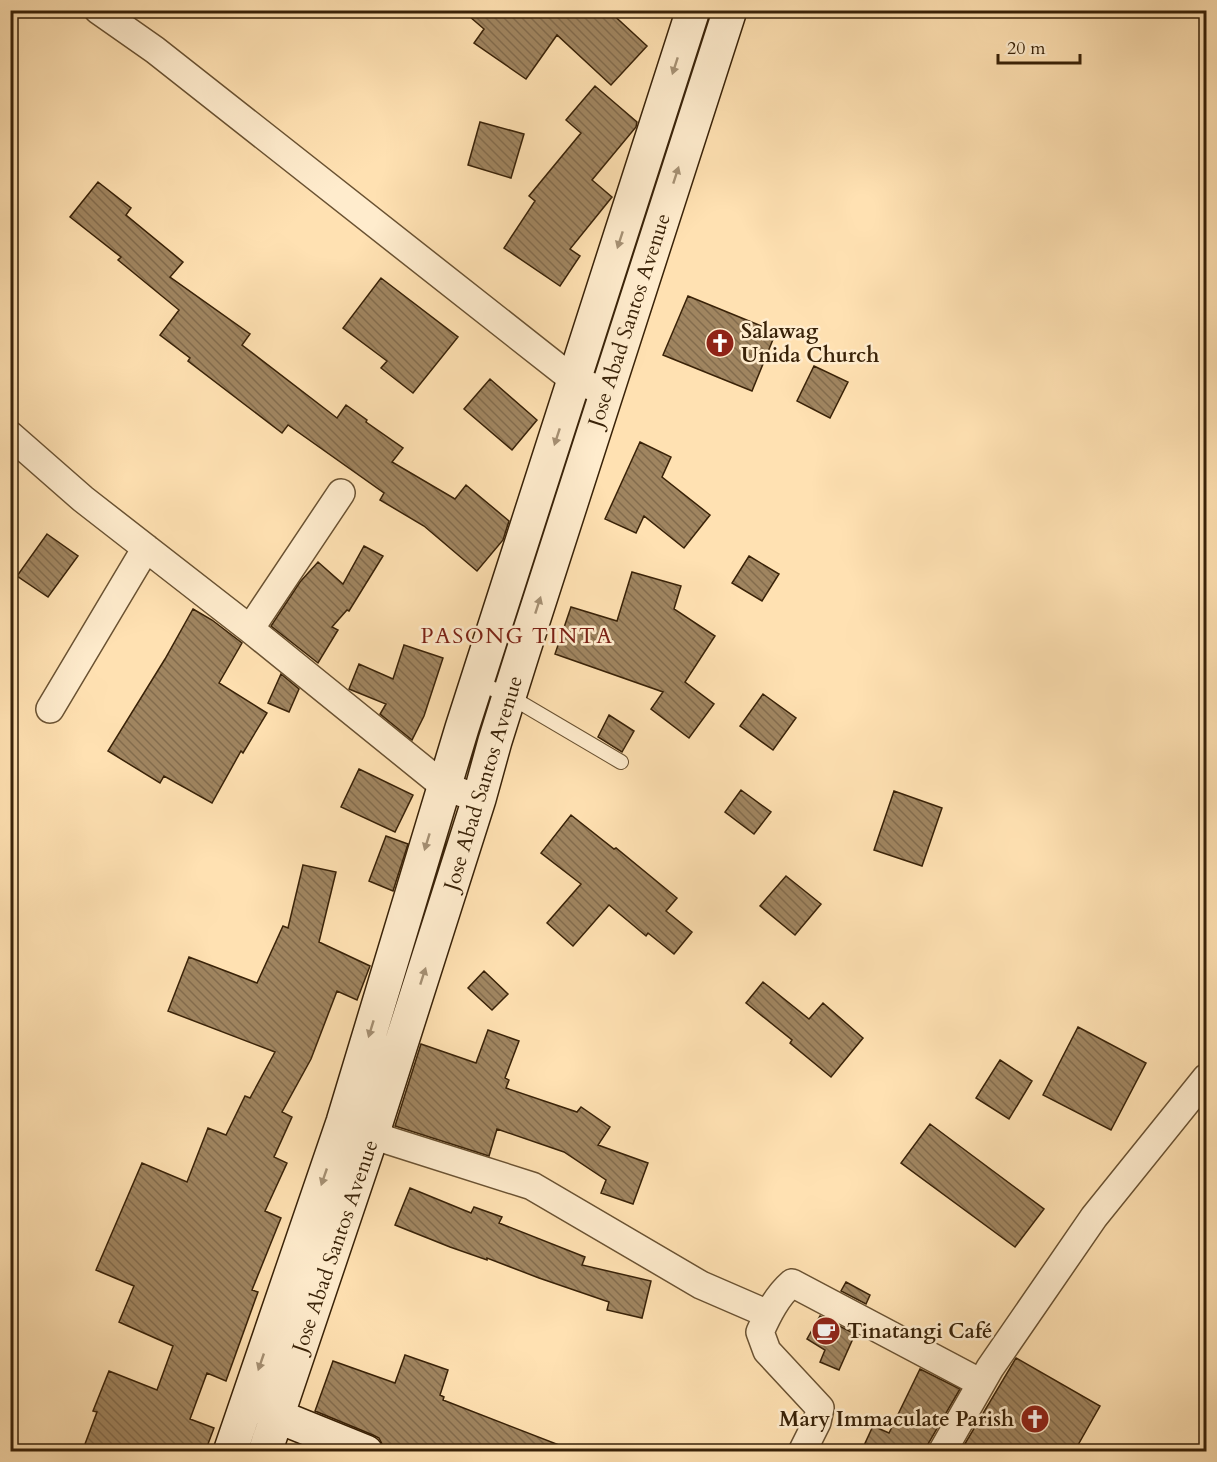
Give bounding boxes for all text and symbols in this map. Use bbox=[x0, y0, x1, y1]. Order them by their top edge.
scale bar bbox=[998, 27, 1080, 65]
text: 20 m bbox=[1007, 36, 1046, 61]
one-way arrow bbox=[670, 57, 679, 75]
one-way arrow bbox=[672, 166, 682, 184]
street label: Jose Abad Santos Avenue bbox=[580, 210, 678, 434]
one-way arrow bbox=[615, 231, 624, 249]
place label: Salawag Unida Church bbox=[741, 317, 879, 370]
church icon: Salawag Unida Church bbox=[704, 327, 736, 359]
one-way arrow bbox=[551, 428, 561, 446]
one-way arrow bbox=[533, 596, 543, 614]
district label: PASONG TINTA bbox=[421, 621, 613, 651]
street label: Jose Abad Santos Avenue bbox=[436, 672, 530, 897]
one-way arrow bbox=[422, 833, 431, 851]
one-way arrow bbox=[419, 967, 428, 985]
one-way arrow bbox=[365, 1020, 375, 1038]
street label: Jose Abad Santos Avenue bbox=[284, 1136, 385, 1359]
one-way arrow bbox=[318, 1168, 328, 1186]
cafe icon: Tinatangi Café bbox=[810, 1315, 842, 1347]
place label: Tinatangi Café bbox=[847, 1317, 993, 1346]
one-way arrow bbox=[255, 1353, 265, 1371]
church icon: Mary Immaculate Parish bbox=[1019, 1403, 1051, 1435]
place label: Mary Immaculate Parish bbox=[779, 1405, 1014, 1434]

